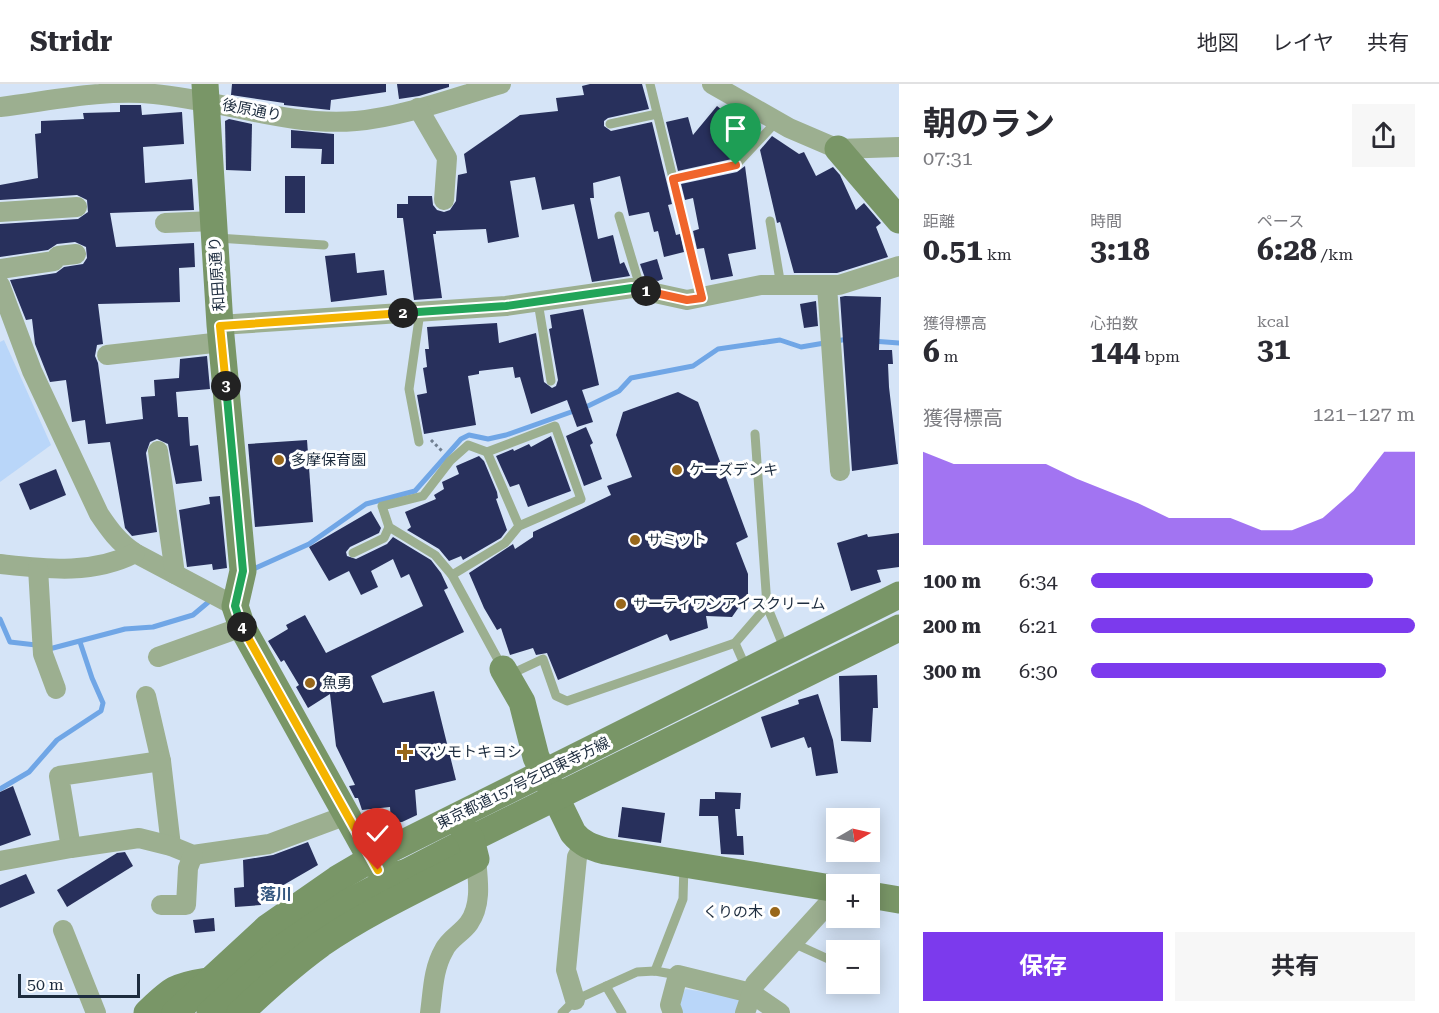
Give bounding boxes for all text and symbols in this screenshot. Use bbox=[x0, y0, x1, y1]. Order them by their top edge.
text: Stridr bbox=[30, 25, 113, 58]
text: 地図 bbox=[1197, 31, 1239, 55]
text: レイヤ bbox=[1272, 31, 1334, 55]
text: 共有 bbox=[1367, 31, 1409, 55]
street label: 後原通り bbox=[221, 95, 283, 125]
pin bbox=[710, 103, 761, 165]
text: 朝のラン bbox=[923, 104, 1055, 143]
button: share bbox=[1352, 104, 1415, 167]
icon: arrive bbox=[719, 112, 752, 145]
text: 07:31 bbox=[923, 146, 973, 170]
text: 距離 bbox=[923, 212, 955, 231]
text: 時間 bbox=[1090, 212, 1122, 231]
text: ペース bbox=[1257, 212, 1304, 231]
text: 0.51 bbox=[923, 232, 983, 267]
text: 3:18 bbox=[1090, 232, 1150, 267]
text: 6:28 bbox=[1257, 232, 1317, 267]
street label: 和田原通り bbox=[205, 236, 229, 312]
text: km bbox=[983, 245, 1012, 264]
text: /km bbox=[1317, 245, 1353, 264]
pin: 1 bbox=[631, 276, 661, 306]
text: 1 bbox=[642, 281, 650, 300]
pin: 2 bbox=[388, 298, 418, 328]
text: 2 bbox=[399, 303, 407, 322]
text: kcal bbox=[1257, 312, 1289, 331]
text: 獲得標高 bbox=[923, 314, 987, 333]
text: 心拍数 bbox=[1090, 314, 1138, 333]
text: 31 bbox=[1257, 331, 1291, 366]
text: 6 bbox=[923, 334, 940, 369]
text: 144 bbox=[1090, 334, 1140, 369]
text: m bbox=[940, 347, 958, 366]
text: bpm bbox=[1140, 347, 1180, 366]
pin: 3 bbox=[211, 371, 241, 401]
text: 3 bbox=[222, 376, 230, 395]
text: 121–127 m bbox=[1312, 402, 1415, 426]
text: 獲得標高 bbox=[923, 406, 1003, 430]
place label: 多摩保育園 bbox=[291, 451, 366, 469]
marker: 多摩保育園 bbox=[272, 453, 286, 467]
place label: ケーズデンキ bbox=[689, 461, 778, 479]
marker: ケーズデンキ bbox=[670, 463, 684, 477]
place label: サミット bbox=[647, 531, 707, 549]
marker: サミット bbox=[628, 533, 642, 547]
text: 100 m bbox=[923, 569, 981, 593]
text: 6:34 bbox=[1019, 569, 1058, 593]
place label: サーティワンアイスクリーム bbox=[633, 595, 825, 613]
marker: サーティワンアイスクリーム bbox=[614, 597, 628, 611]
pin: 4 bbox=[227, 612, 257, 642]
text: 200 m bbox=[923, 614, 981, 638]
text: 6:21 bbox=[1019, 614, 1058, 638]
text: 4 bbox=[238, 617, 246, 636]
text: 300 m bbox=[923, 659, 981, 683]
text: 6:30 bbox=[1019, 659, 1058, 683]
place label: 魚勇 bbox=[322, 674, 352, 692]
marker: 魚勇 bbox=[303, 676, 317, 690]
street label: 東京都道157号乞田東寺方線 bbox=[434, 733, 612, 833]
place label: マツモトキヨシ bbox=[417, 743, 522, 761]
marker: マツモトキヨシ bbox=[398, 745, 412, 759]
pin bbox=[352, 808, 403, 870]
north arrow bbox=[826, 808, 880, 862]
map controls bbox=[826, 808, 880, 994]
icon: check bbox=[361, 817, 394, 850]
button: + bbox=[826, 874, 880, 928]
district label: 落川 bbox=[260, 885, 292, 904]
place label: くりの木 bbox=[703, 903, 763, 921]
marker: くりの木 bbox=[768, 905, 782, 919]
button: 保存 bbox=[923, 932, 1163, 1001]
button: 共有 bbox=[1175, 932, 1415, 1001]
button: − bbox=[826, 940, 880, 994]
scale bar bbox=[18, 971, 140, 998]
text: 50 m bbox=[27, 975, 64, 994]

